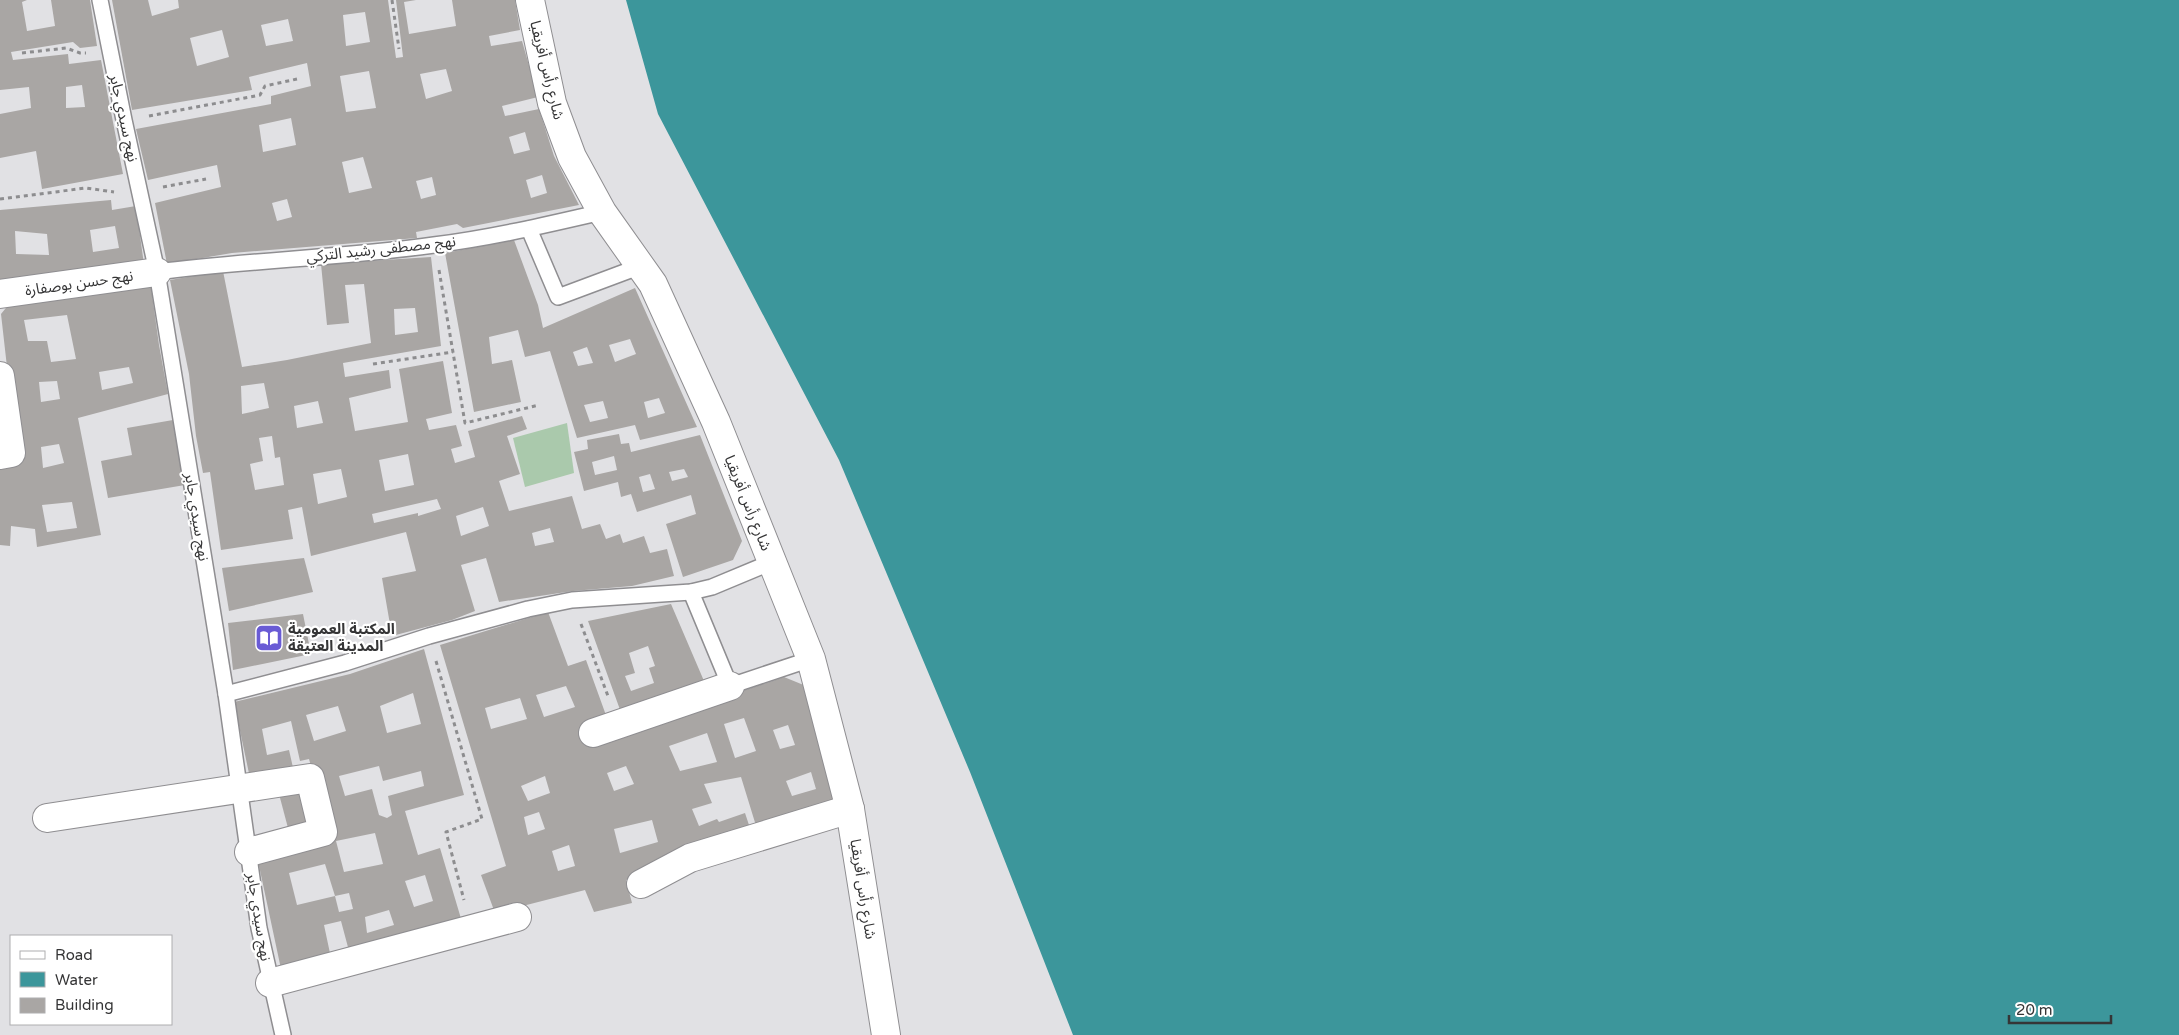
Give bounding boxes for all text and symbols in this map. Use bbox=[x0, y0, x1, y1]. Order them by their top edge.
street label: شارع رأس أفريقيا bbox=[523, 19, 568, 122]
street label: نهج سيدي جابر bbox=[103, 72, 142, 164]
street label: نهج مصطفى رشيد التركي bbox=[305, 232, 457, 269]
street label: نهج حسن بوصفارة bbox=[24, 266, 135, 302]
street label: شارع رأس أفريقيا bbox=[718, 453, 775, 555]
street label: نهج سيدي جابر bbox=[178, 471, 213, 563]
place label: المكتبة العمومية المدينة العتيقة bbox=[288, 620, 395, 655]
library icon: المكتبة العمومية المدينة العتيقة bbox=[254, 623, 284, 653]
street label: شارع رأس أفريقيا bbox=[843, 838, 880, 941]
street label: نهج سيدي جابر bbox=[240, 871, 275, 963]
legend bbox=[10, 935, 172, 1025]
text: Road bbox=[55, 946, 93, 964]
text: Water bbox=[55, 971, 98, 989]
scale bar bbox=[2009, 992, 2112, 1024]
text: Building bbox=[55, 996, 114, 1014]
text: 20 m bbox=[2016, 1001, 2053, 1019]

